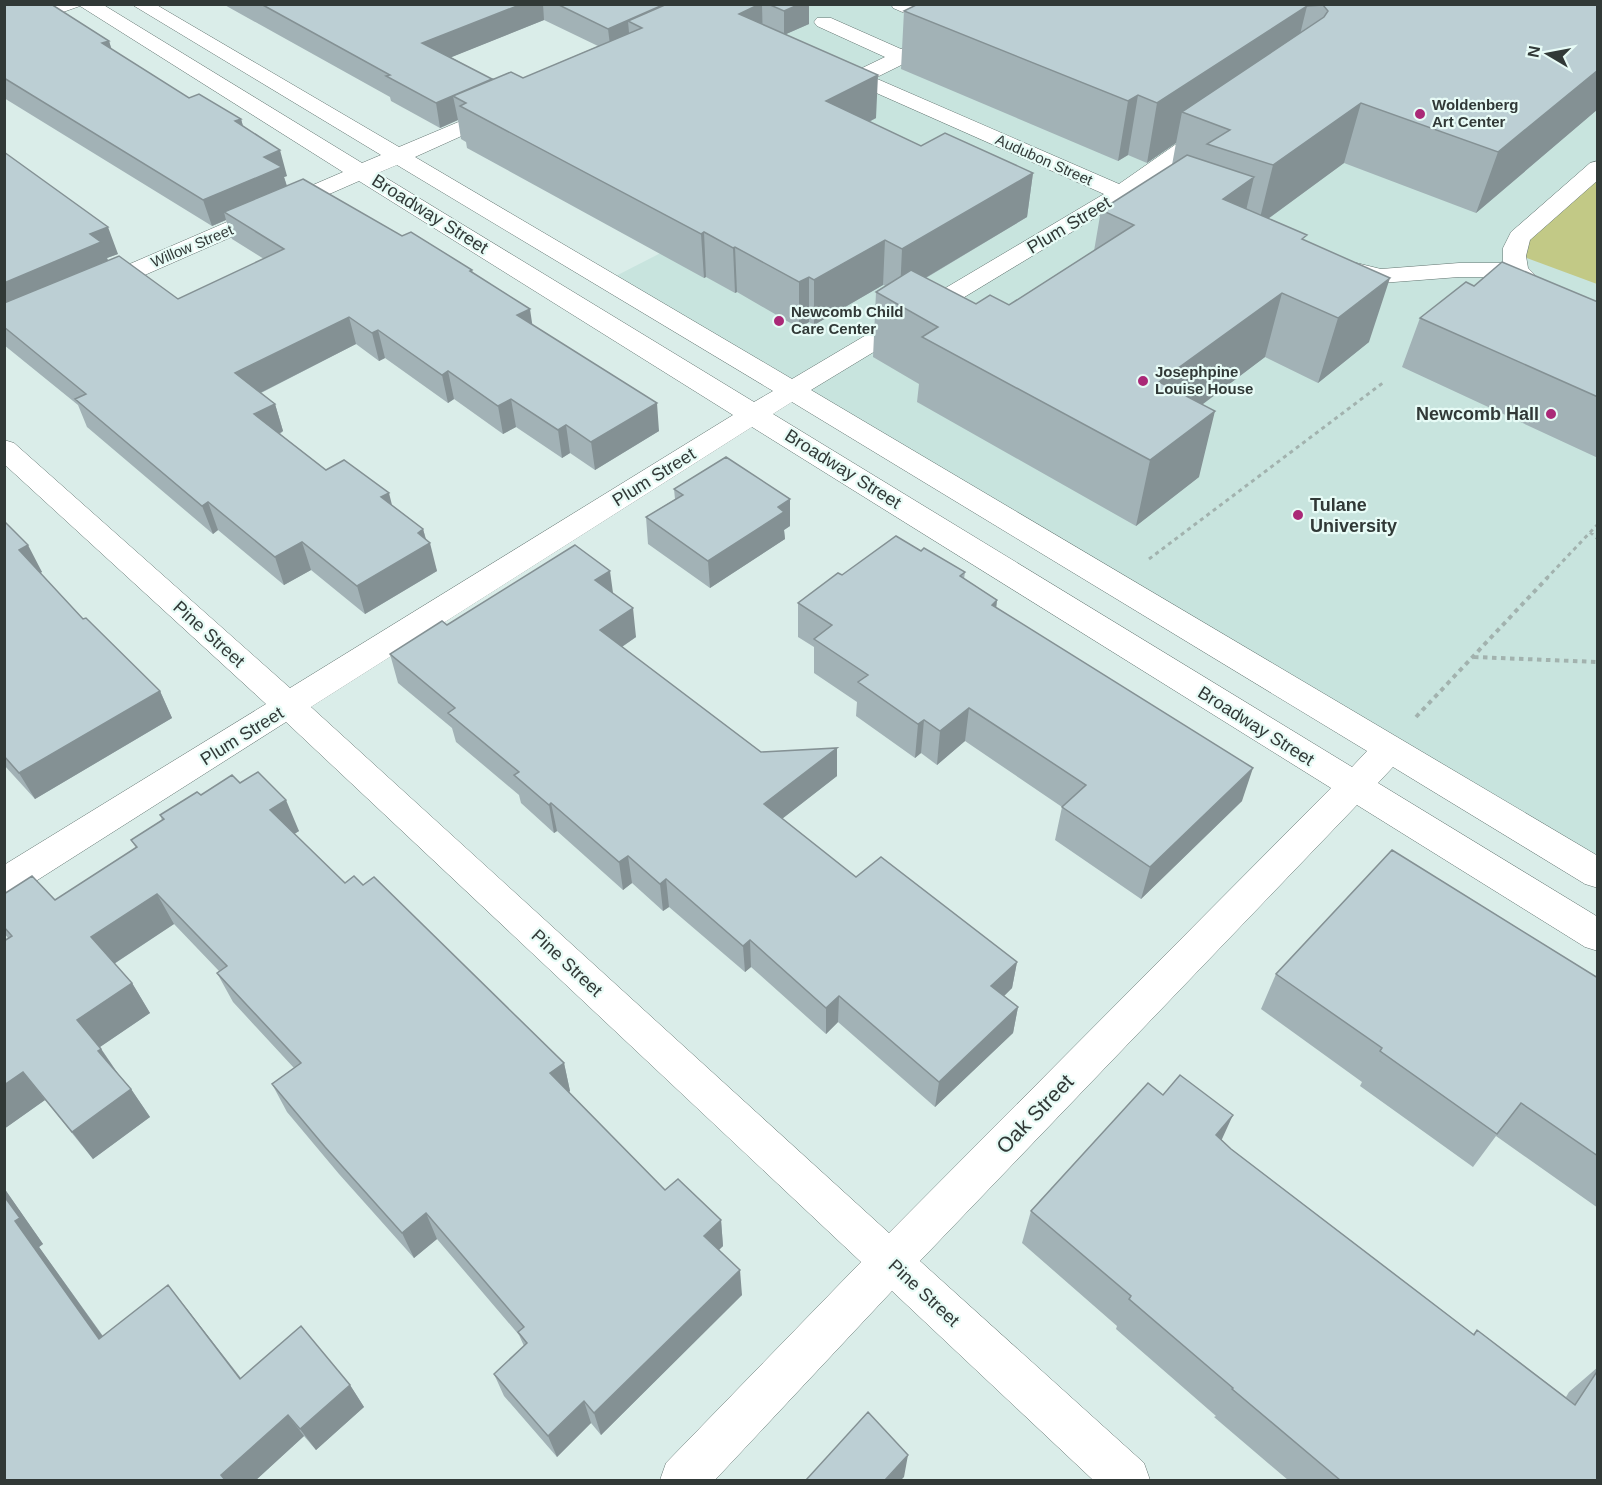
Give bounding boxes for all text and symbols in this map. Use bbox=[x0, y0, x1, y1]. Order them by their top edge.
north arrow bbox=[1518, 24, 1578, 84]
text: N bbox=[1524, 44, 1543, 59]
place label: Woldenberg Art Center bbox=[1432, 96, 1518, 130]
marker: Woldenberg Art Center bbox=[1413, 107, 1427, 121]
street label: Audubon Street bbox=[993, 131, 1096, 189]
street label: Broadway Street bbox=[368, 170, 492, 258]
street label: Plum Street bbox=[1024, 192, 1114, 258]
street label: Willow Street bbox=[148, 220, 236, 270]
place label: Newcomb Child Care Center bbox=[791, 303, 904, 337]
marker: Newcomb Child Care Center bbox=[772, 314, 786, 328]
place label: Josephpine Louise House bbox=[1155, 363, 1253, 397]
marker: Josephpine Louise House bbox=[1136, 374, 1150, 388]
place label: Newcomb Hall bbox=[1416, 404, 1539, 424]
marker: Newcomb Hall bbox=[1544, 407, 1558, 421]
street label: Broadway Street bbox=[781, 425, 905, 513]
street label: Plum Street bbox=[609, 444, 699, 510]
place label: Tulane University bbox=[1310, 495, 1397, 536]
marker: Tulane University bbox=[1291, 508, 1305, 522]
street label: Pine Street bbox=[169, 597, 249, 671]
street label: Broadway Street bbox=[1194, 682, 1318, 770]
street label: Plum Street bbox=[197, 703, 287, 769]
street label: Pine Street bbox=[528, 925, 606, 1001]
street label: Oak Street bbox=[991, 1069, 1078, 1158]
street label: Pine Street bbox=[885, 1255, 963, 1331]

